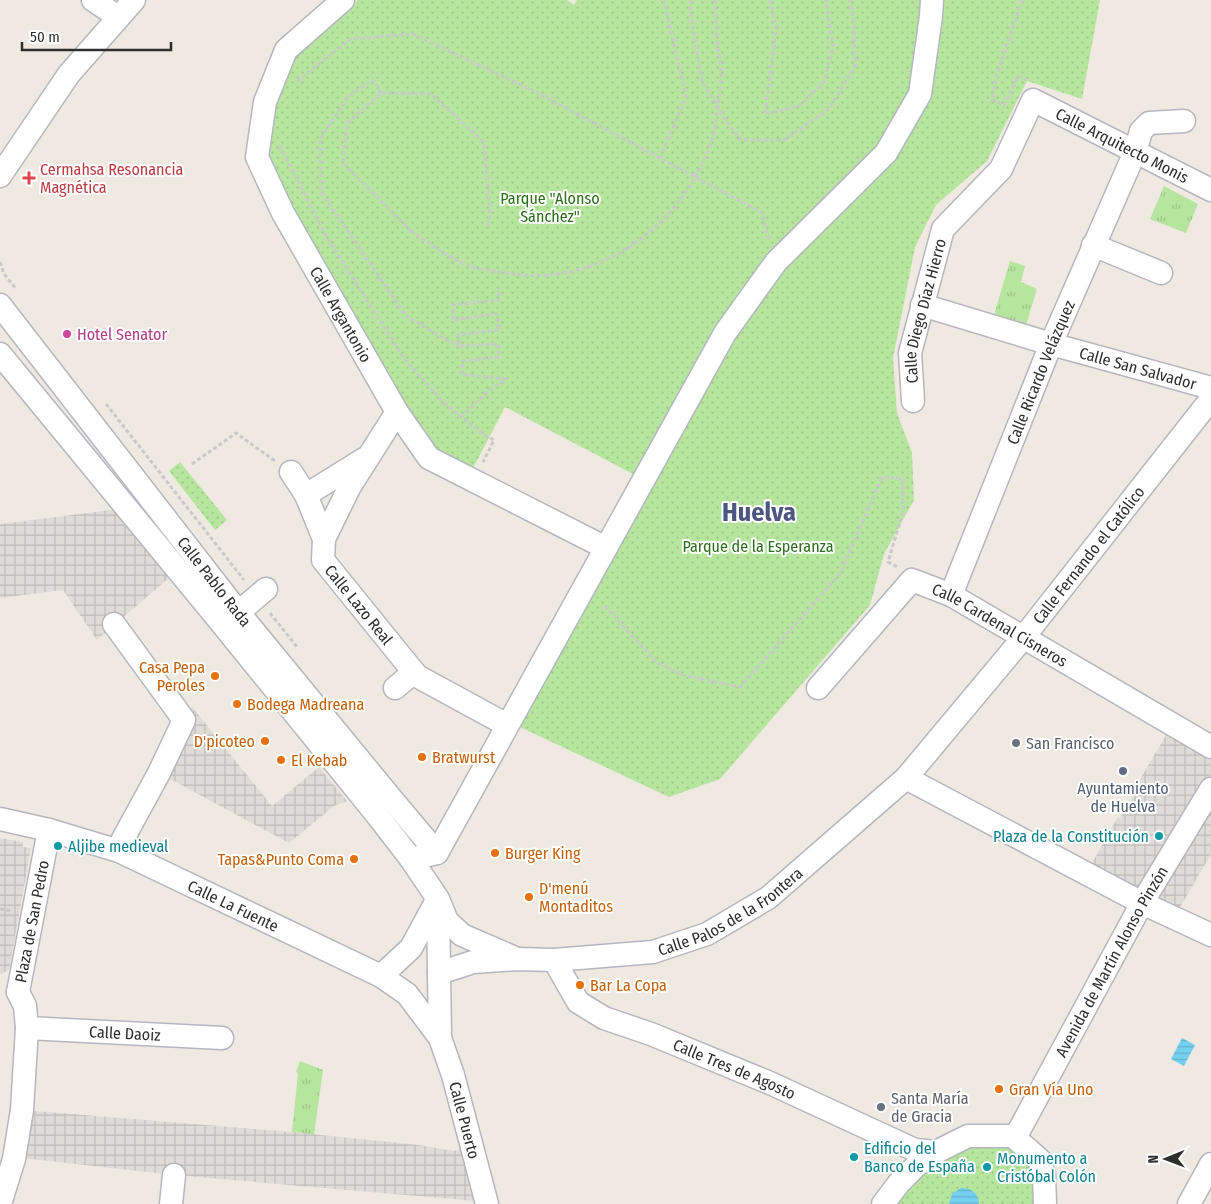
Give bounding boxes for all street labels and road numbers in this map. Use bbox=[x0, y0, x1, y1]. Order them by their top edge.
street label: Calle Arquitecto Monis bbox=[1052, 104, 1192, 187]
street label: Calle Diego Díaz Hierro bbox=[901, 236, 950, 384]
street label: Calle Argantonio bbox=[306, 263, 376, 366]
street label: Calle Ricardo Velázquez bbox=[1003, 298, 1079, 447]
street label: Calle San Salvador bbox=[1077, 343, 1199, 394]
street label: Calle Fernando el Católico bbox=[1029, 483, 1149, 628]
street label: Calle Pablo Rada bbox=[173, 533, 255, 631]
street label: Calle Lazo Real bbox=[321, 561, 397, 649]
street label: Calle Cardenal Cisneros bbox=[929, 580, 1071, 671]
street label: Plaza de San Pedro bbox=[11, 859, 53, 984]
street label: Calle Palos de la Frontera bbox=[655, 863, 807, 960]
street label: Avenida de Martín Alonso Pinzón bbox=[1052, 863, 1172, 1060]
street label: Calle La Fuente bbox=[185, 876, 282, 936]
street label: Calle Daoiz bbox=[89, 1022, 161, 1045]
street label: Calle Tres de Agosto bbox=[670, 1035, 798, 1103]
street label: Calle Puerto bbox=[445, 1080, 484, 1161]

